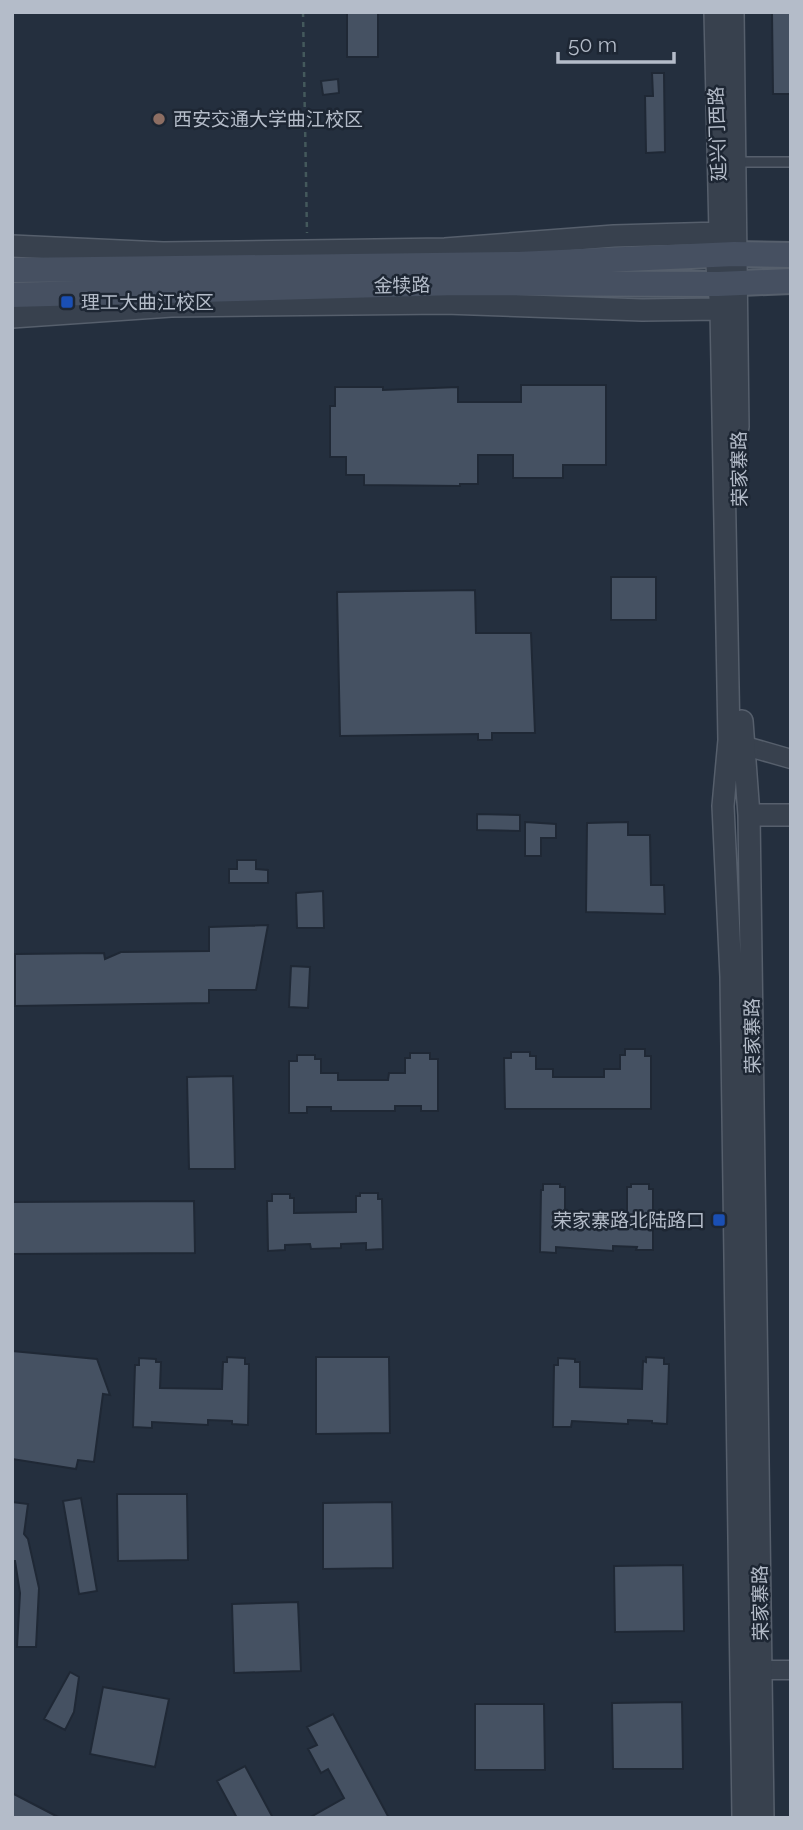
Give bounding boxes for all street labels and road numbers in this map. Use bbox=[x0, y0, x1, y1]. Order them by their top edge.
street label: 延兴门西路 bbox=[704, 86, 730, 182]
street label: 金犊路 bbox=[373, 274, 431, 296]
street label: 荣家寨路 bbox=[727, 431, 751, 507]
street label: 荣家寨路 bbox=[740, 998, 764, 1074]
street label: 荣家寨路 bbox=[748, 1565, 772, 1641]

